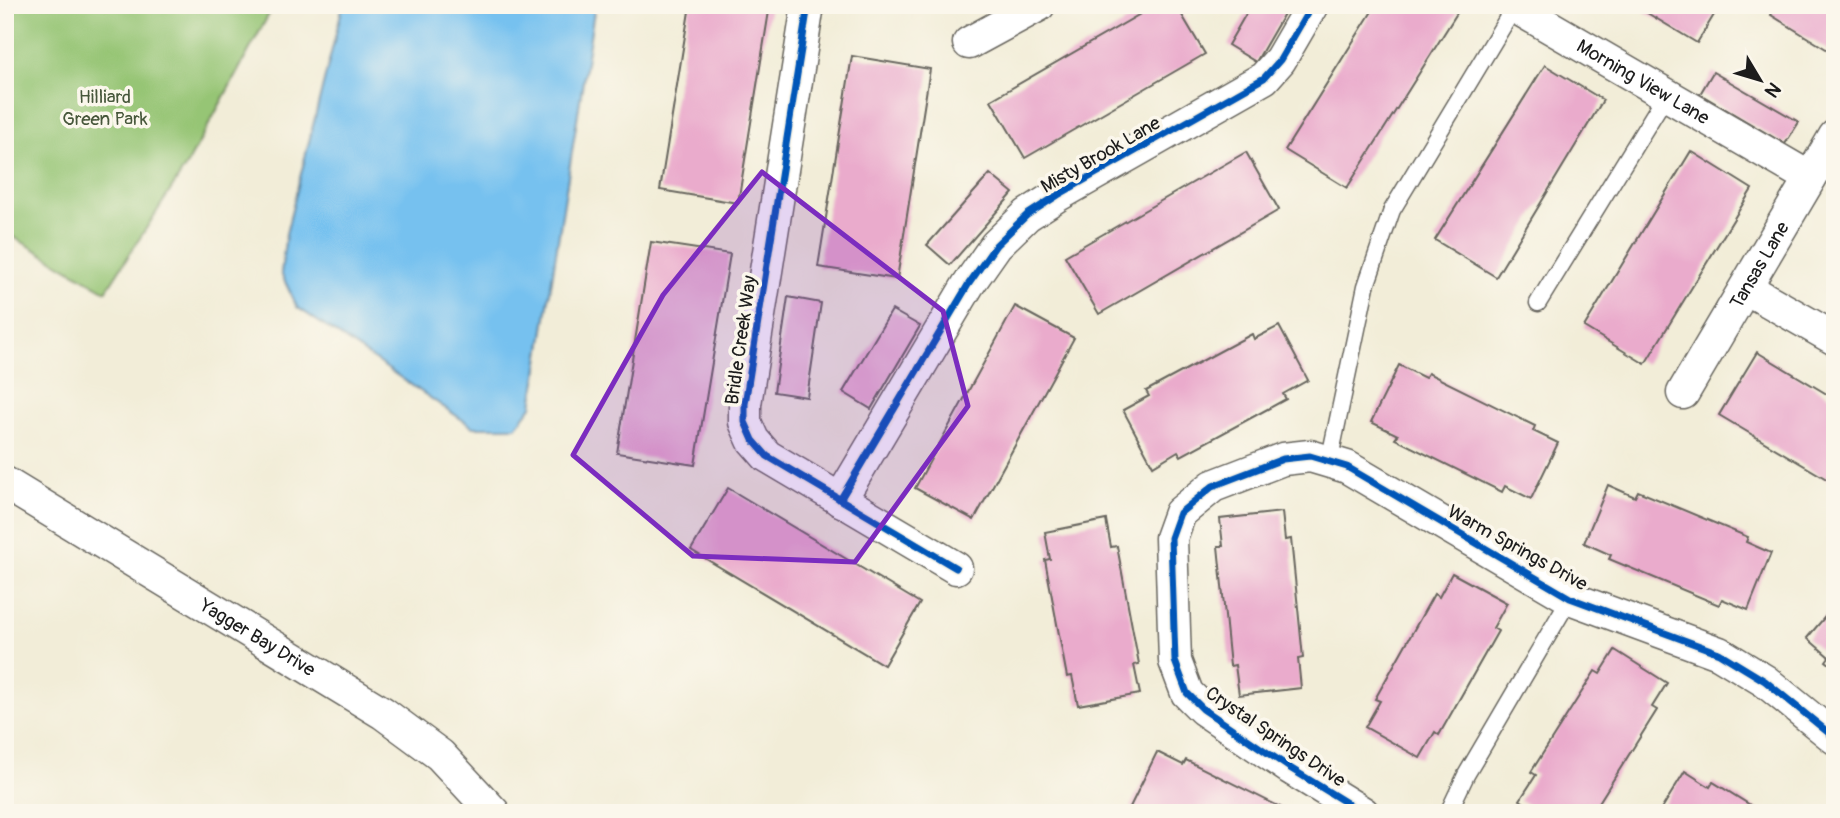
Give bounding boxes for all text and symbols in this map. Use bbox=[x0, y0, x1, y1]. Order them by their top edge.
street label: Morning View Lane bbox=[1572, 34, 1714, 130]
north arrow bbox=[1724, 46, 1794, 116]
text: N bbox=[1759, 77, 1786, 102]
park label: Hilliard Green Park bbox=[62, 85, 148, 131]
street label: Misty Brook Lane bbox=[1036, 111, 1165, 199]
street label: Tansas Lane bbox=[1725, 217, 1795, 313]
street label: Bridle Creek Way bbox=[720, 274, 762, 406]
street label: Warm Springs Drive bbox=[1443, 499, 1592, 597]
street label: Yagger Bay Drive bbox=[194, 593, 320, 682]
street label: Crystal Springs Drive bbox=[1201, 681, 1351, 793]

